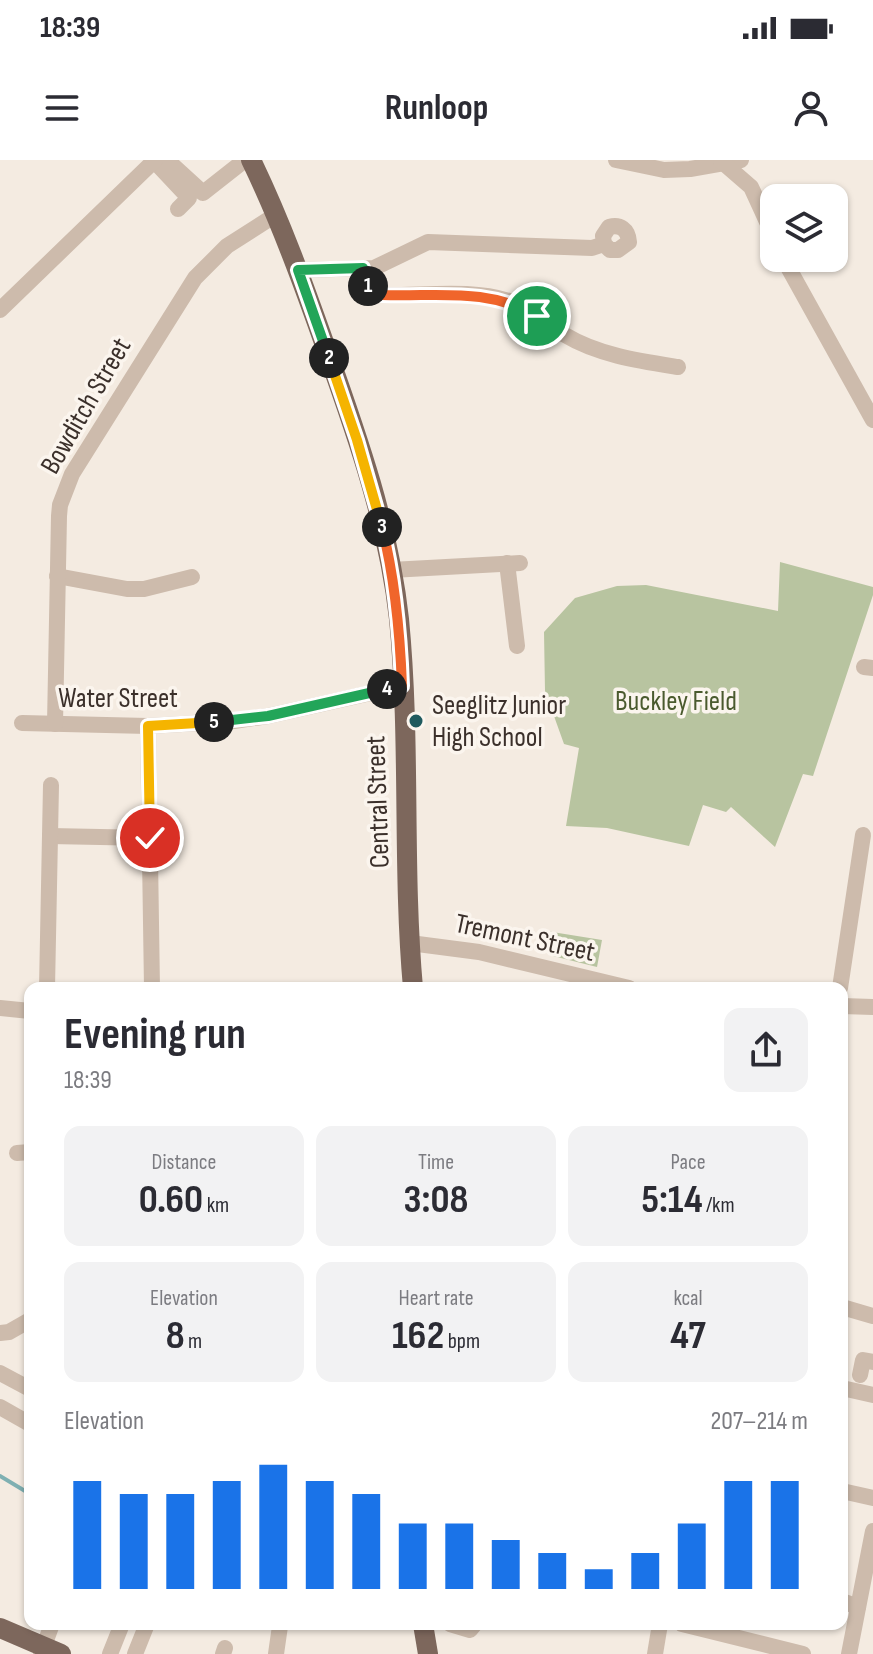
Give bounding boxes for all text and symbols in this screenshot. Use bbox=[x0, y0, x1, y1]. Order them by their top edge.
text: 18:39 bbox=[40, 10, 100, 46]
icon: menu bbox=[40, 86, 84, 130]
icon: person bbox=[789, 86, 833, 130]
text: Runloop bbox=[385, 87, 488, 130]
map controls bbox=[760, 184, 848, 272]
button: layers bbox=[760, 184, 848, 272]
pin: 1 bbox=[348, 266, 388, 306]
text: 1 bbox=[364, 272, 372, 299]
pin bbox=[503, 282, 571, 350]
icon: arrive bbox=[515, 294, 559, 338]
street label: Bowditch Street bbox=[34, 332, 138, 480]
pin: 2 bbox=[309, 338, 349, 378]
text: 2 bbox=[324, 344, 334, 371]
pin: 3 bbox=[362, 507, 402, 547]
text: 3 bbox=[377, 513, 387, 540]
pin: 4 bbox=[367, 669, 407, 709]
text: 4 bbox=[382, 675, 392, 702]
street label: Water Street bbox=[58, 682, 178, 715]
park label: Buckley Field bbox=[615, 685, 737, 718]
place label: Seeglitz Junior High School bbox=[432, 689, 566, 754]
pin: 5 bbox=[194, 702, 234, 742]
text: 5 bbox=[209, 708, 219, 735]
marker: Seeglitz Junior High School bbox=[407, 712, 425, 730]
street label: Central Street bbox=[359, 735, 397, 869]
pin bbox=[116, 804, 184, 872]
icon: check bbox=[128, 816, 172, 860]
street label: Tremont Street bbox=[452, 907, 598, 969]
text: Evening run bbox=[64, 1008, 246, 1061]
button: share bbox=[724, 1008, 808, 1092]
text: 18:39 bbox=[64, 1065, 112, 1096]
text: Distance bbox=[152, 1149, 216, 1176]
text: Time bbox=[418, 1149, 454, 1176]
text: Pace bbox=[670, 1149, 706, 1176]
text: 0.60 bbox=[139, 1176, 203, 1224]
text: 3:08 bbox=[404, 1176, 468, 1224]
text: 5:14 bbox=[641, 1176, 702, 1224]
text: km bbox=[203, 1192, 229, 1219]
text: /km bbox=[702, 1192, 735, 1219]
text: Elevation bbox=[150, 1285, 218, 1312]
text: Heart rate bbox=[398, 1285, 474, 1312]
text: kcal bbox=[673, 1285, 703, 1312]
text: 8 bbox=[166, 1312, 185, 1360]
text: 162 bbox=[392, 1312, 444, 1360]
text: 47 bbox=[670, 1312, 706, 1360]
text: m bbox=[185, 1328, 202, 1355]
text: bpm bbox=[444, 1328, 480, 1355]
text: Elevation bbox=[64, 1406, 144, 1437]
text: 207–214 m bbox=[711, 1406, 808, 1437]

